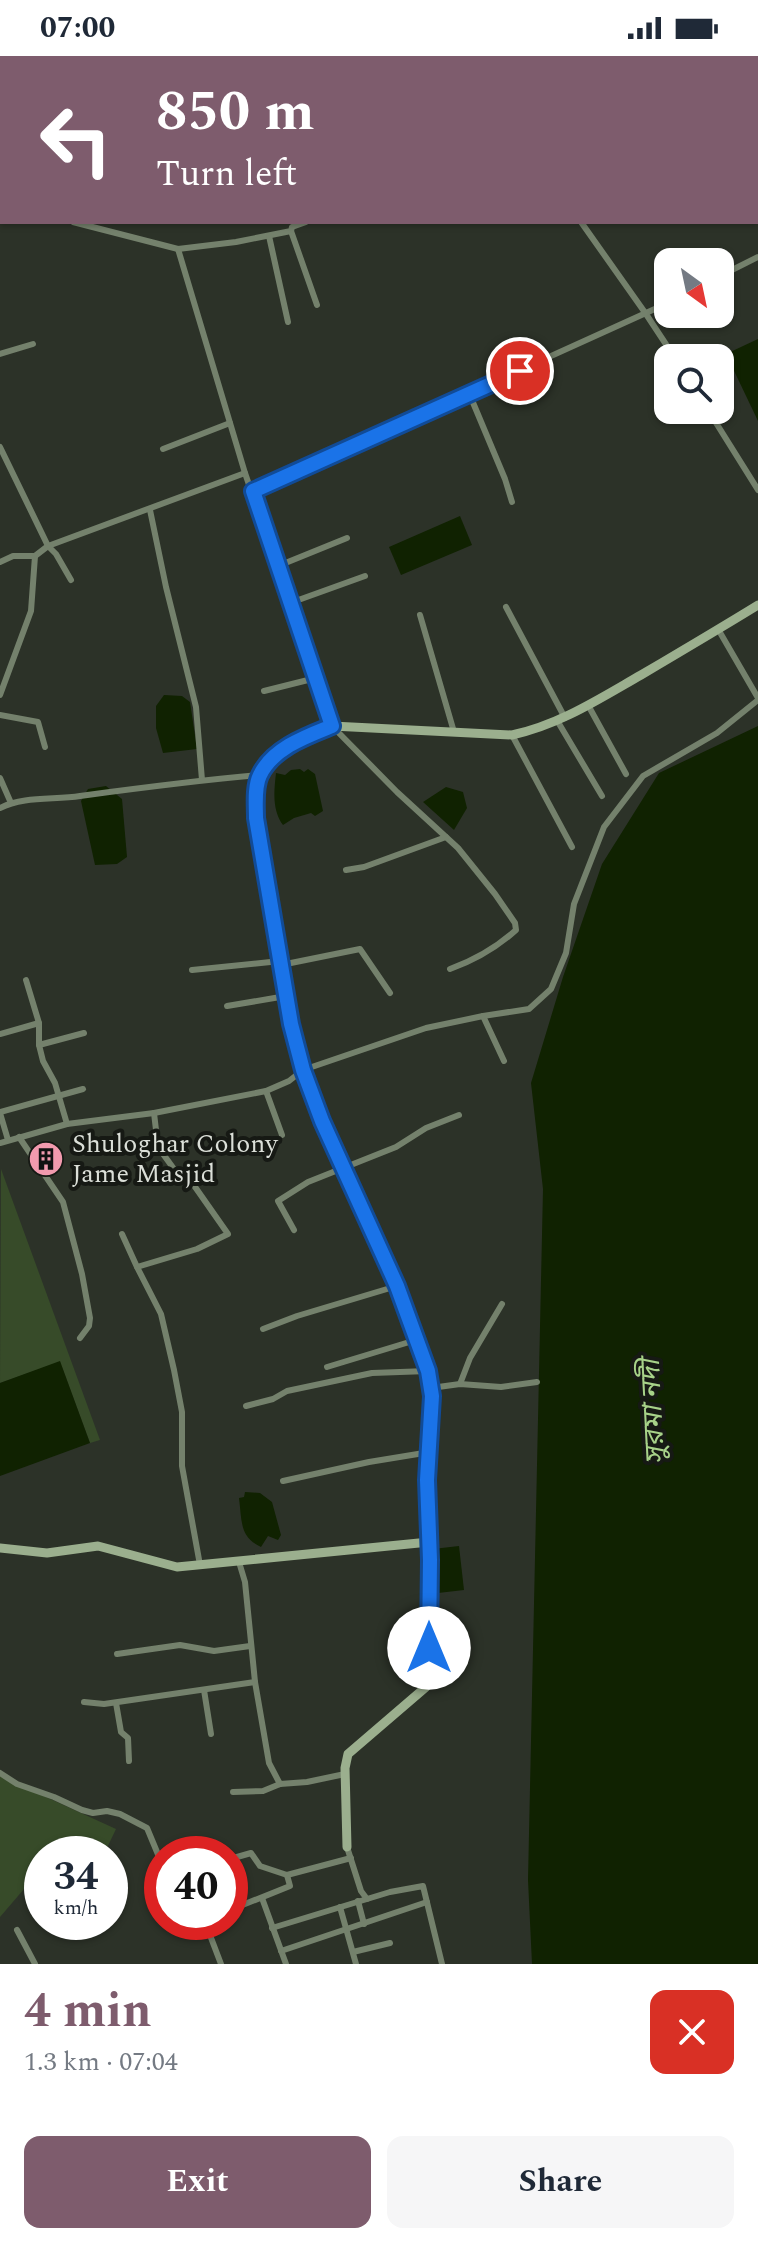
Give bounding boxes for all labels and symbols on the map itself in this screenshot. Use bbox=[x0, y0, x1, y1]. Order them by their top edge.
north arrow bbox=[654, 248, 734, 328]
pin bbox=[486, 337, 554, 405]
place label: Shuloghar Colony Jame Masjid bbox=[72, 1124, 279, 1194]
building icon: Shuloghar Colony Jame Masjid bbox=[27, 1140, 65, 1178]
water label: সুরমা নদী bbox=[628, 1353, 677, 1466]
position arrow bbox=[387, 1606, 471, 1690]
speed limit sign: 40 bbox=[144, 1836, 248, 1940]

